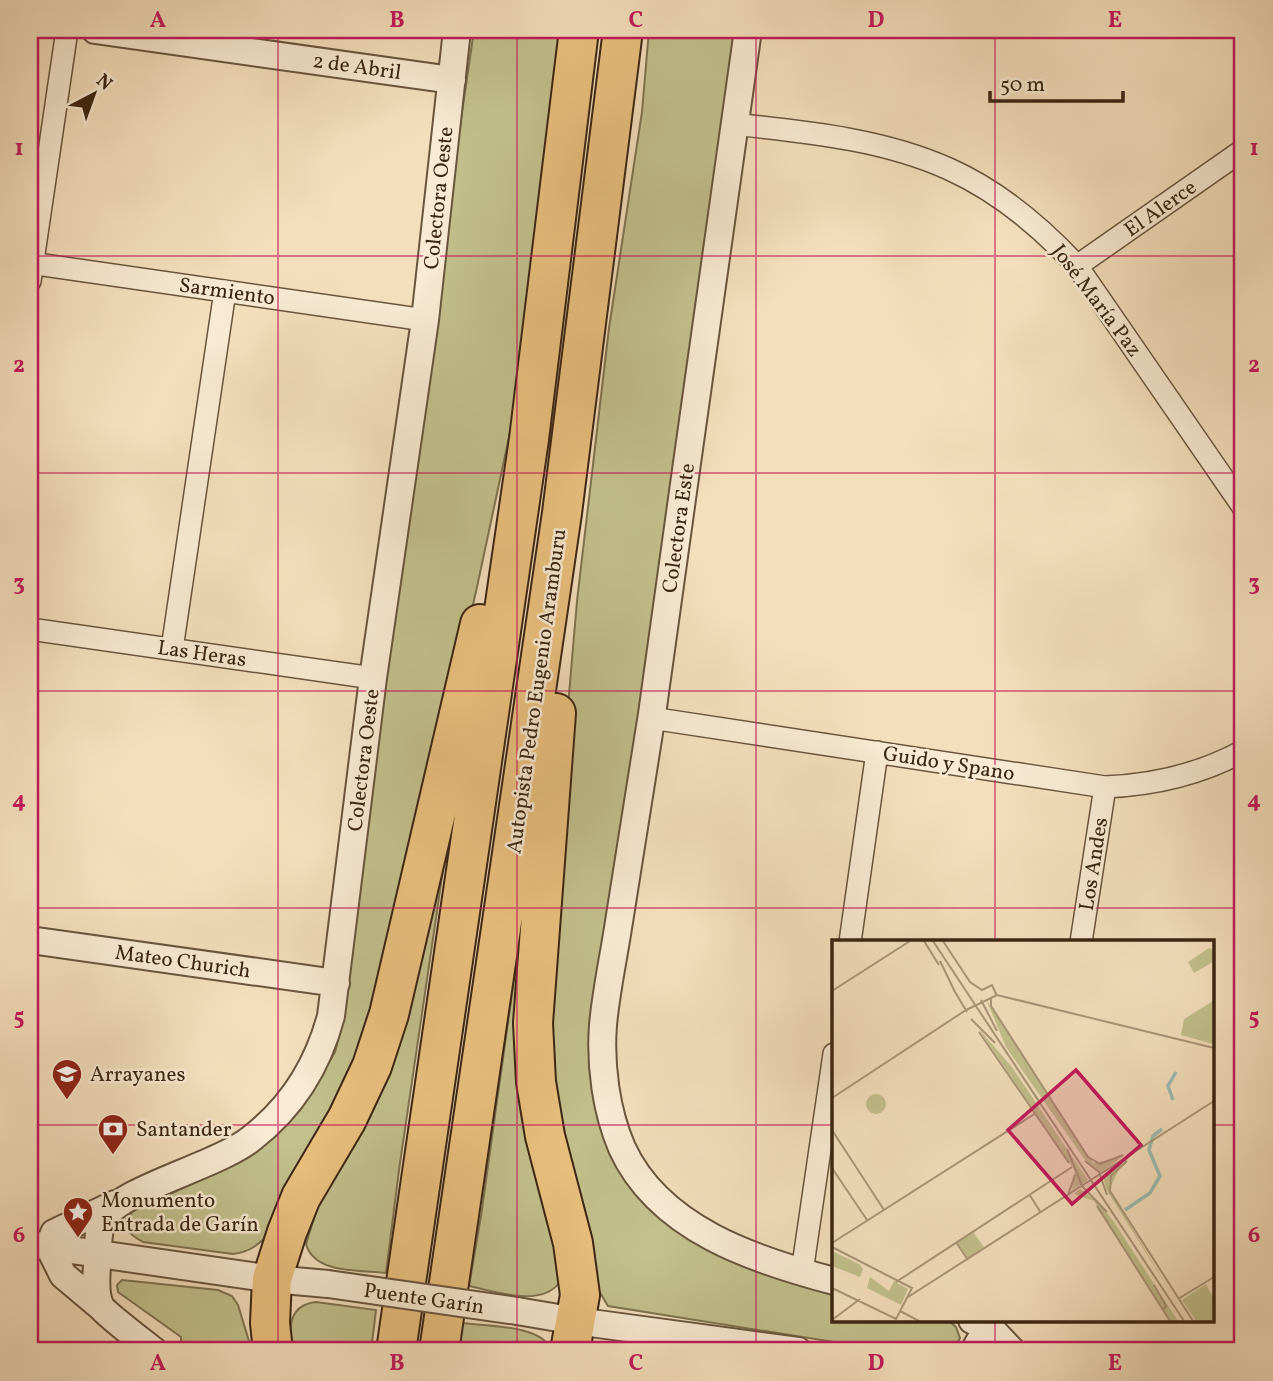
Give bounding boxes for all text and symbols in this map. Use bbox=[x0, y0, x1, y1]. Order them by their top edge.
text: A bbox=[150, 5, 166, 37]
text: B bbox=[389, 5, 405, 37]
text: C bbox=[629, 5, 643, 37]
text: D bbox=[868, 5, 885, 37]
text: E bbox=[1108, 5, 1122, 37]
street label: 2 de Abril bbox=[311, 47, 403, 88]
north arrow bbox=[60, 60, 130, 130]
scale bar bbox=[990, 60, 1122, 104]
text: N bbox=[90, 68, 118, 97]
text: 50 m bbox=[1000, 71, 1045, 100]
street label: Colectora Oeste bbox=[418, 125, 461, 271]
text: 1 bbox=[14, 133, 24, 165]
text: 1 bbox=[1249, 133, 1259, 165]
street label: El Alerce bbox=[1119, 174, 1203, 245]
street label: José María Paz bbox=[1044, 239, 1148, 363]
street label: Sarmiento bbox=[177, 271, 277, 314]
text: 2 bbox=[13, 350, 25, 382]
text: 2 bbox=[1248, 350, 1260, 382]
street label: Colectora Este bbox=[656, 461, 703, 595]
street label: Autopista Pedro Eugenio Aramburu bbox=[500, 527, 575, 855]
text: 3 bbox=[13, 568, 25, 600]
text: 3 bbox=[1248, 568, 1260, 600]
street label: Las Heras bbox=[155, 634, 248, 675]
street label: Colectora Oeste bbox=[341, 687, 388, 833]
street label: Guido y Spano bbox=[881, 740, 1017, 789]
text: 4 bbox=[12, 785, 26, 817]
text: 4 bbox=[1247, 785, 1261, 817]
street label: Los Andes bbox=[1073, 815, 1116, 913]
street label: Mateo Churich bbox=[113, 939, 253, 986]
inset map bbox=[832, 940, 1214, 1322]
text: 5 bbox=[13, 1002, 25, 1034]
text: 5 bbox=[1248, 1002, 1260, 1034]
school or university icon: Arrayanes bbox=[50, 1057, 84, 1101]
place label: Arrayanes bbox=[90, 1061, 186, 1090]
bank icon: Santander bbox=[96, 1112, 130, 1156]
place label: Santander bbox=[136, 1116, 232, 1145]
place label: Monumento Entrada de Garín bbox=[101, 1187, 259, 1240]
place icon: Monumento Entrada de Garín bbox=[61, 1195, 95, 1239]
text: 6 bbox=[13, 1220, 25, 1252]
text: 6 bbox=[1248, 1220, 1260, 1252]
street label: Puente Garín bbox=[362, 1277, 486, 1322]
text: A bbox=[150, 1348, 166, 1380]
text: B bbox=[389, 1348, 405, 1380]
text: C bbox=[629, 1348, 643, 1380]
text: D bbox=[868, 1348, 885, 1380]
text: E bbox=[1108, 1348, 1122, 1380]

